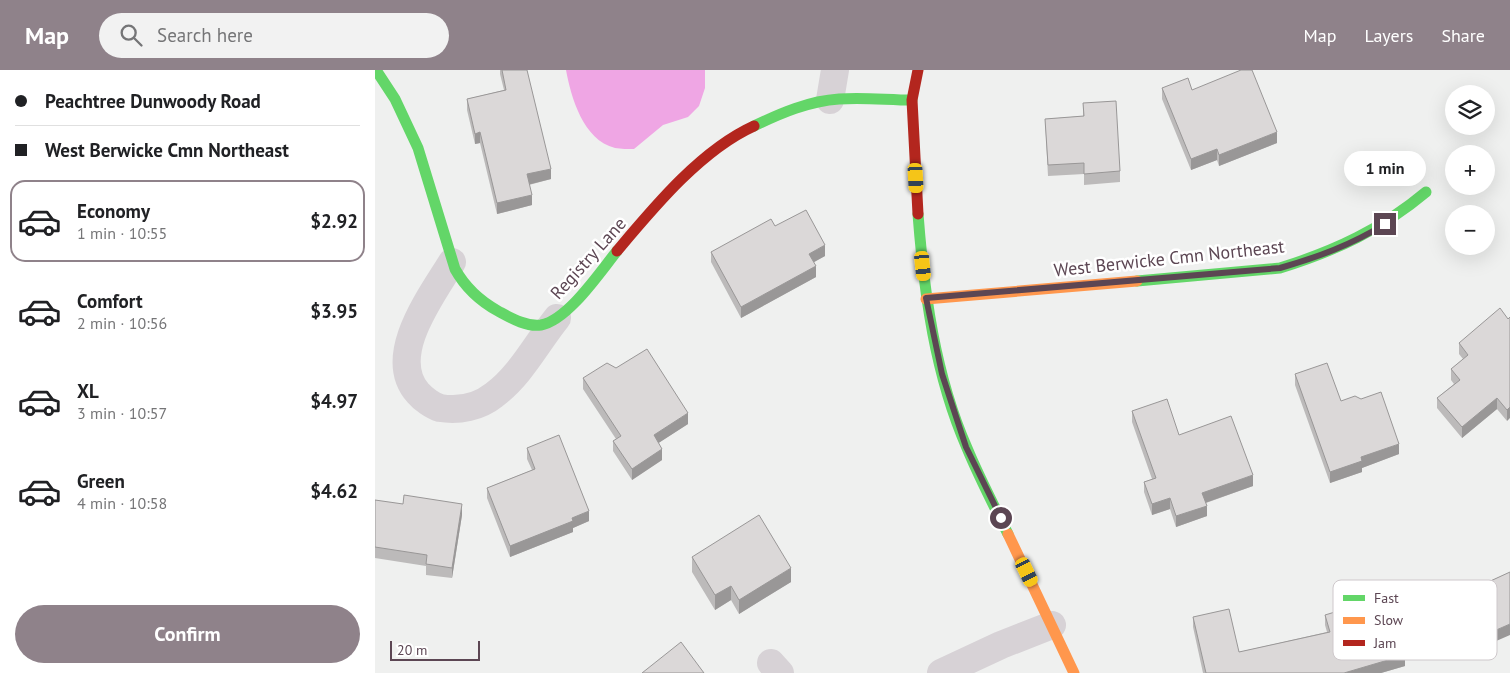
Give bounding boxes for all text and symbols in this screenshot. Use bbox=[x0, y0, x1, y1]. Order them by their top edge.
search box bbox=[99, 13, 449, 58]
text: Map bbox=[25, 20, 69, 51]
icon: search bbox=[117, 21, 145, 49]
text: Search here bbox=[157, 23, 253, 47]
text: Map bbox=[1304, 24, 1336, 47]
text: Layers bbox=[1364, 24, 1413, 47]
text: Share bbox=[1441, 24, 1485, 47]
map controls bbox=[1445, 85, 1495, 255]
button: layers bbox=[1445, 85, 1495, 135]
text: Peachtree Dunwoody Road bbox=[45, 89, 261, 113]
text: West Berwicke Cmn Northeast bbox=[45, 138, 289, 162]
button: + bbox=[1445, 145, 1495, 195]
callout: 1 min bbox=[1344, 152, 1426, 186]
text: 1 min bbox=[1365, 158, 1405, 178]
car bbox=[907, 163, 924, 193]
icon: car bbox=[17, 199, 62, 244]
text: Economy bbox=[77, 199, 150, 223]
button: − bbox=[1445, 205, 1495, 255]
text: $2.92 bbox=[310, 209, 358, 233]
street label: Registry Lane bbox=[545, 212, 631, 304]
route end bbox=[1374, 213, 1396, 235]
text: 1 min · 10:55 bbox=[77, 223, 167, 243]
street label: West Berwicke Cmn Northeast bbox=[1053, 234, 1285, 282]
car bbox=[913, 250, 932, 282]
icon: car bbox=[17, 289, 62, 334]
text: Comfort bbox=[77, 289, 143, 313]
text: $3.95 bbox=[310, 299, 358, 323]
text: 2 min · 10:56 bbox=[77, 313, 167, 333]
icon: car bbox=[17, 379, 62, 424]
text: XL bbox=[77, 379, 99, 403]
text: $4.97 bbox=[310, 389, 358, 413]
text: 3 min · 10:57 bbox=[77, 403, 167, 423]
icon: car bbox=[17, 469, 62, 514]
text: Green bbox=[77, 469, 125, 493]
text: $4.62 bbox=[310, 479, 358, 503]
text: 4 min · 10:58 bbox=[77, 493, 167, 513]
route start bbox=[990, 507, 1012, 529]
car bbox=[1013, 555, 1040, 589]
legend bbox=[1333, 580, 1497, 660]
text: Fast bbox=[1374, 589, 1399, 607]
button: Confirm bbox=[15, 605, 360, 663]
text: Slow bbox=[1374, 611, 1404, 629]
text: Jam bbox=[1373, 634, 1396, 652]
scale bar bbox=[390, 638, 480, 661]
text: 20 m bbox=[397, 641, 427, 659]

